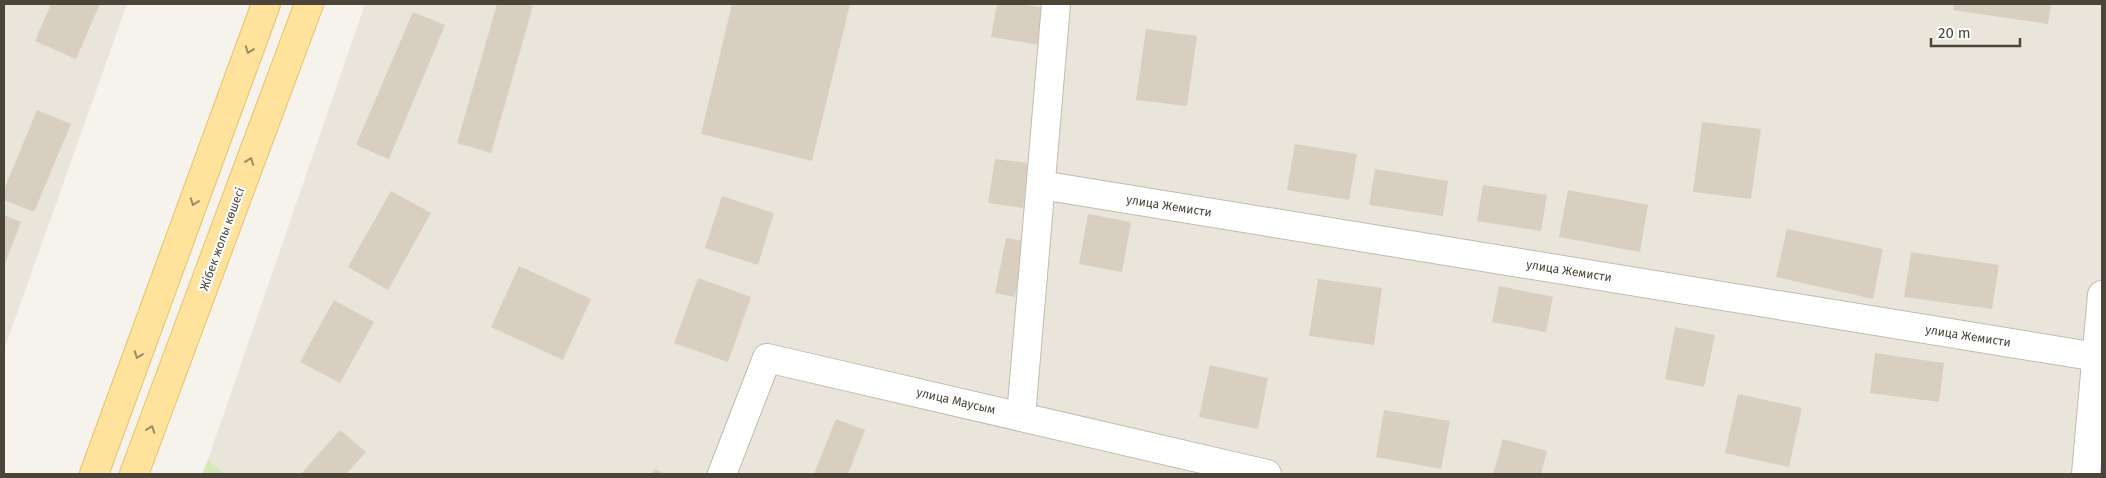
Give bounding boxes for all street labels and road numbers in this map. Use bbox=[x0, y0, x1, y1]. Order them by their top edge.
street label: Жібек жолы көшесі bbox=[197, 185, 247, 293]
street label: улица Жемисти bbox=[1125, 192, 1213, 220]
street label: улица Жемисти bbox=[1525, 257, 1613, 285]
street label: улица Жемисти bbox=[1924, 322, 2012, 350]
street label: улица Маусым bbox=[915, 385, 997, 417]

